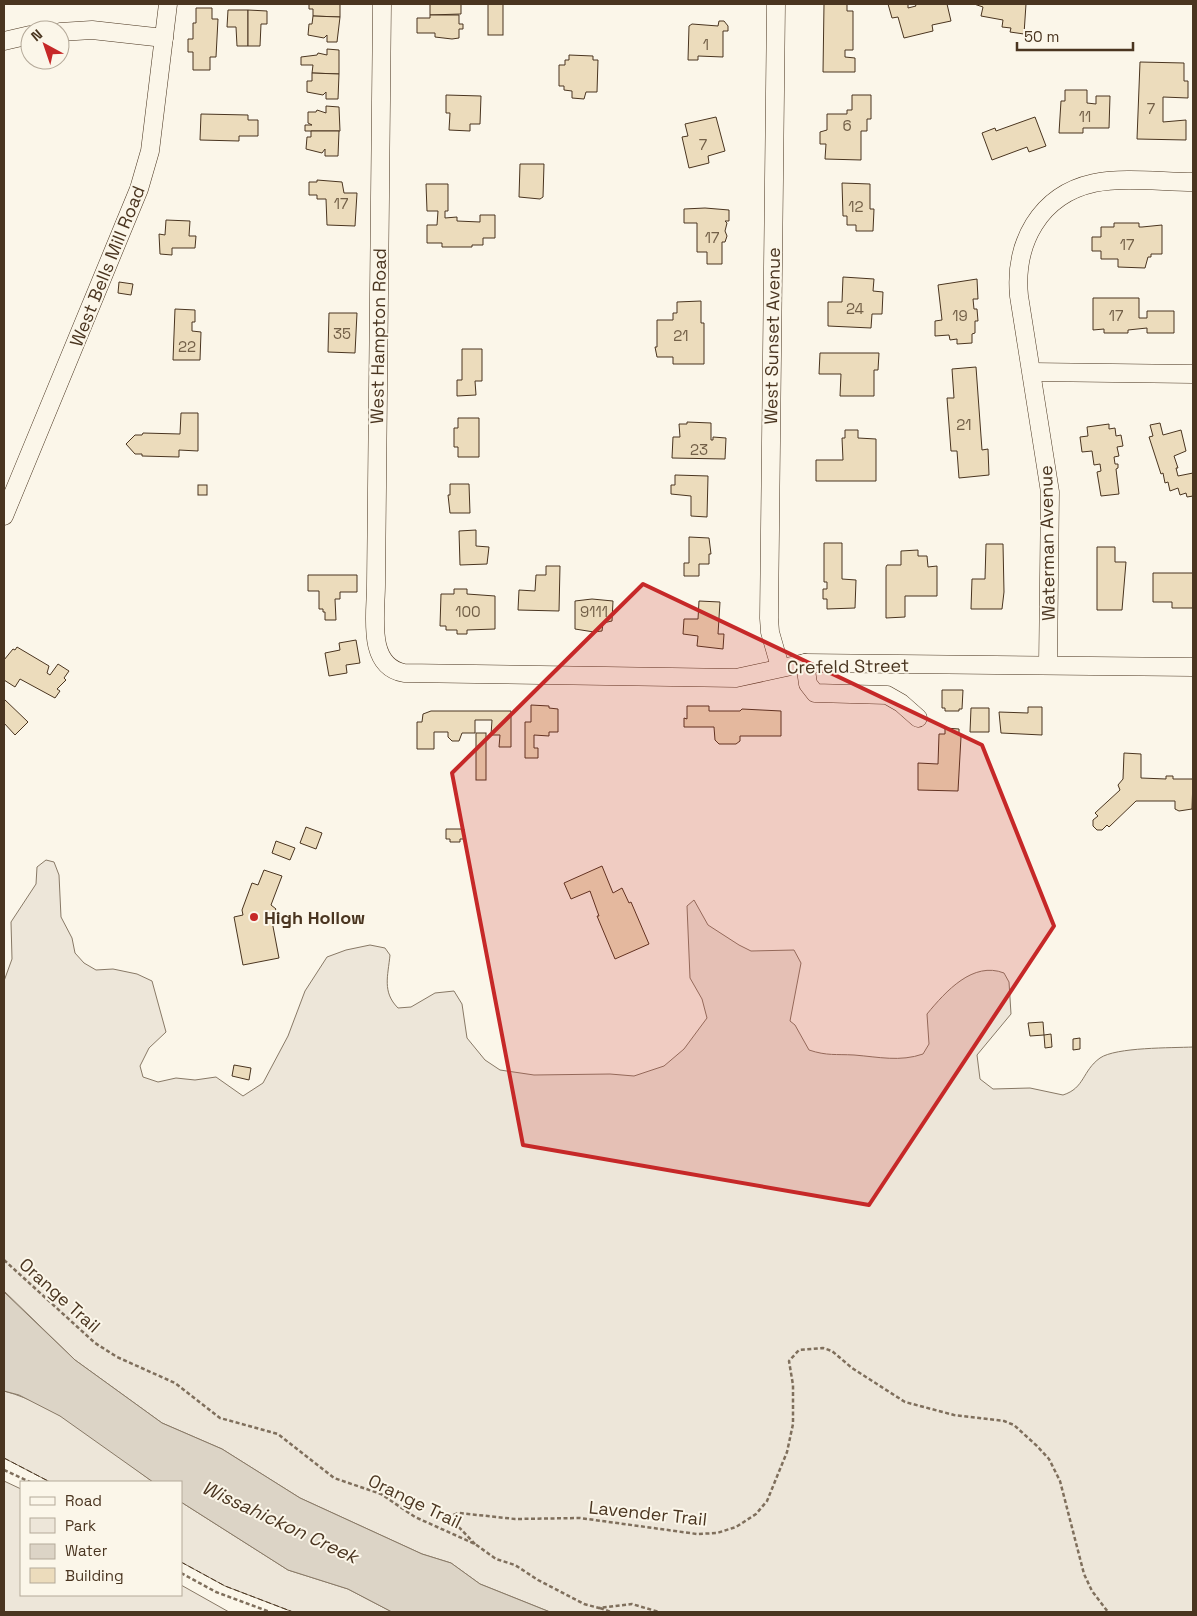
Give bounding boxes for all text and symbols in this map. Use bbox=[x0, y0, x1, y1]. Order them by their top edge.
north arrow bbox=[20, 20, 70, 70]
scale bar bbox=[1017, 20, 1133, 52]
text: N bbox=[27, 25, 46, 45]
text: 50 m bbox=[1024, 27, 1059, 46]
house number: 1 bbox=[703, 35, 709, 54]
house number: 7 bbox=[1147, 99, 1155, 118]
house number: 11 bbox=[1079, 107, 1091, 126]
house number: 6 bbox=[842, 116, 852, 135]
house number: 7 bbox=[699, 135, 707, 154]
street label: West Bells Mill Road bbox=[64, 182, 150, 350]
house number: 17 bbox=[334, 194, 348, 213]
house number: 12 bbox=[848, 197, 864, 216]
house number: 17 bbox=[705, 228, 719, 247]
house number: 17 bbox=[1120, 235, 1134, 254]
street label: West Sunset Avenue bbox=[759, 247, 785, 425]
street label: West Hampton Road bbox=[365, 248, 391, 424]
house number: 24 bbox=[846, 299, 864, 318]
house number: 19 bbox=[952, 306, 968, 325]
house number: 17 bbox=[1109, 306, 1123, 325]
house number: 35 bbox=[333, 324, 351, 343]
house number: 21 bbox=[673, 326, 689, 345]
house number: 22 bbox=[178, 337, 196, 356]
house number: 21 bbox=[956, 415, 972, 434]
house number: 23 bbox=[690, 440, 708, 459]
street label: Waterman Avenue bbox=[1034, 465, 1060, 621]
house number: 100 bbox=[455, 602, 481, 621]
house number: 9111 bbox=[580, 602, 608, 621]
street label: Crefeld Street bbox=[787, 653, 909, 679]
place label: High Hollow bbox=[264, 906, 365, 929]
marker: High Hollow bbox=[248, 911, 260, 923]
street label: Orange Trail bbox=[15, 1253, 105, 1337]
street label: Orange Trail bbox=[364, 1468, 466, 1534]
water label: Wissahickon Creek bbox=[198, 1475, 365, 1570]
legend bbox=[20, 1481, 182, 1596]
text: Road bbox=[65, 1491, 102, 1510]
street label: Lavender Trail bbox=[588, 1495, 708, 1531]
text: Park bbox=[65, 1516, 96, 1535]
text: Water bbox=[65, 1541, 108, 1560]
text: Building bbox=[65, 1566, 124, 1585]

